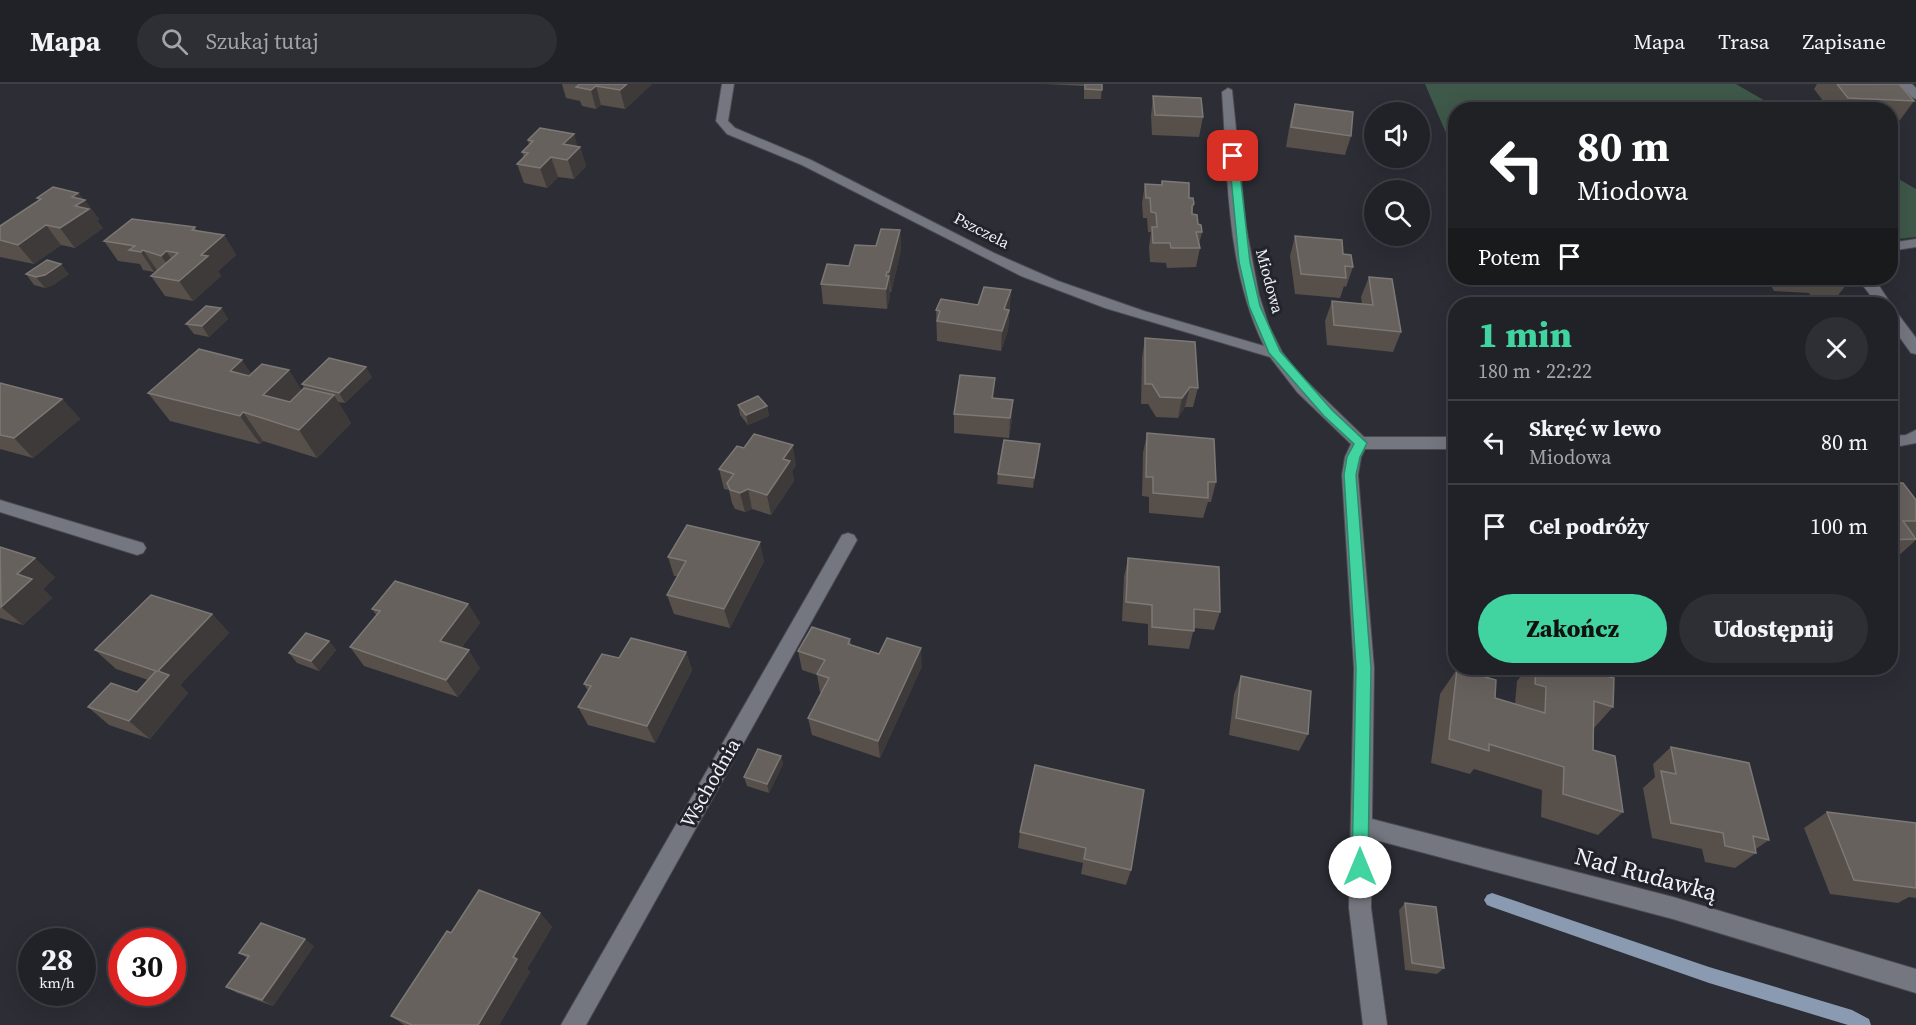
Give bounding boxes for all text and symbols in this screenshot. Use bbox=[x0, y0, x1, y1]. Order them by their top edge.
search box bbox=[137, 14, 557, 68]
text: Mapa bbox=[30, 22, 101, 60]
icon: search bbox=[158, 25, 191, 58]
text: Szukaj tutaj bbox=[206, 26, 319, 56]
text: Mapa bbox=[1634, 27, 1685, 56]
text: Trasa bbox=[1718, 27, 1770, 56]
text: Zapisane bbox=[1803, 27, 1886, 56]
map controls bbox=[1364, 102, 1430, 246]
button: sound bbox=[1364, 102, 1430, 168]
text: 80 m bbox=[1577, 117, 1670, 175]
icon: left bbox=[1478, 126, 1556, 204]
pin bbox=[1207, 130, 1258, 181]
icon: arrive bbox=[1216, 139, 1249, 172]
text: Miodowa bbox=[1577, 172, 1688, 209]
button: search bbox=[1364, 180, 1430, 246]
street label: Pszczela bbox=[950, 207, 1014, 254]
icon: arrive bbox=[1553, 240, 1586, 273]
text: Potem bbox=[1478, 242, 1541, 272]
street label: Miodowa bbox=[1251, 246, 1289, 317]
text: 1 min bbox=[1478, 310, 1572, 359]
button: close bbox=[1805, 317, 1868, 380]
text: 180 m · 22:22 bbox=[1478, 357, 1592, 385]
text: Skręć w lewo bbox=[1529, 413, 1661, 443]
icon: left bbox=[1478, 426, 1511, 459]
text: 80 m bbox=[1821, 427, 1868, 457]
text: Miodowa bbox=[1529, 443, 1611, 471]
icon: arrive bbox=[1478, 510, 1511, 543]
text: Cel podróży bbox=[1529, 511, 1649, 541]
text: 100 m bbox=[1810, 511, 1868, 541]
button: Zakończ bbox=[1478, 594, 1667, 663]
button: Udostępnij bbox=[1679, 594, 1868, 663]
street label: Wschodnia bbox=[673, 733, 747, 833]
position arrow bbox=[1328, 835, 1392, 899]
street label: Nad Rudawką bbox=[1571, 839, 1722, 909]
speed limit sign: 30 bbox=[108, 928, 186, 1006]
text: 28 bbox=[41, 939, 73, 980]
text: km/h bbox=[39, 972, 75, 993]

